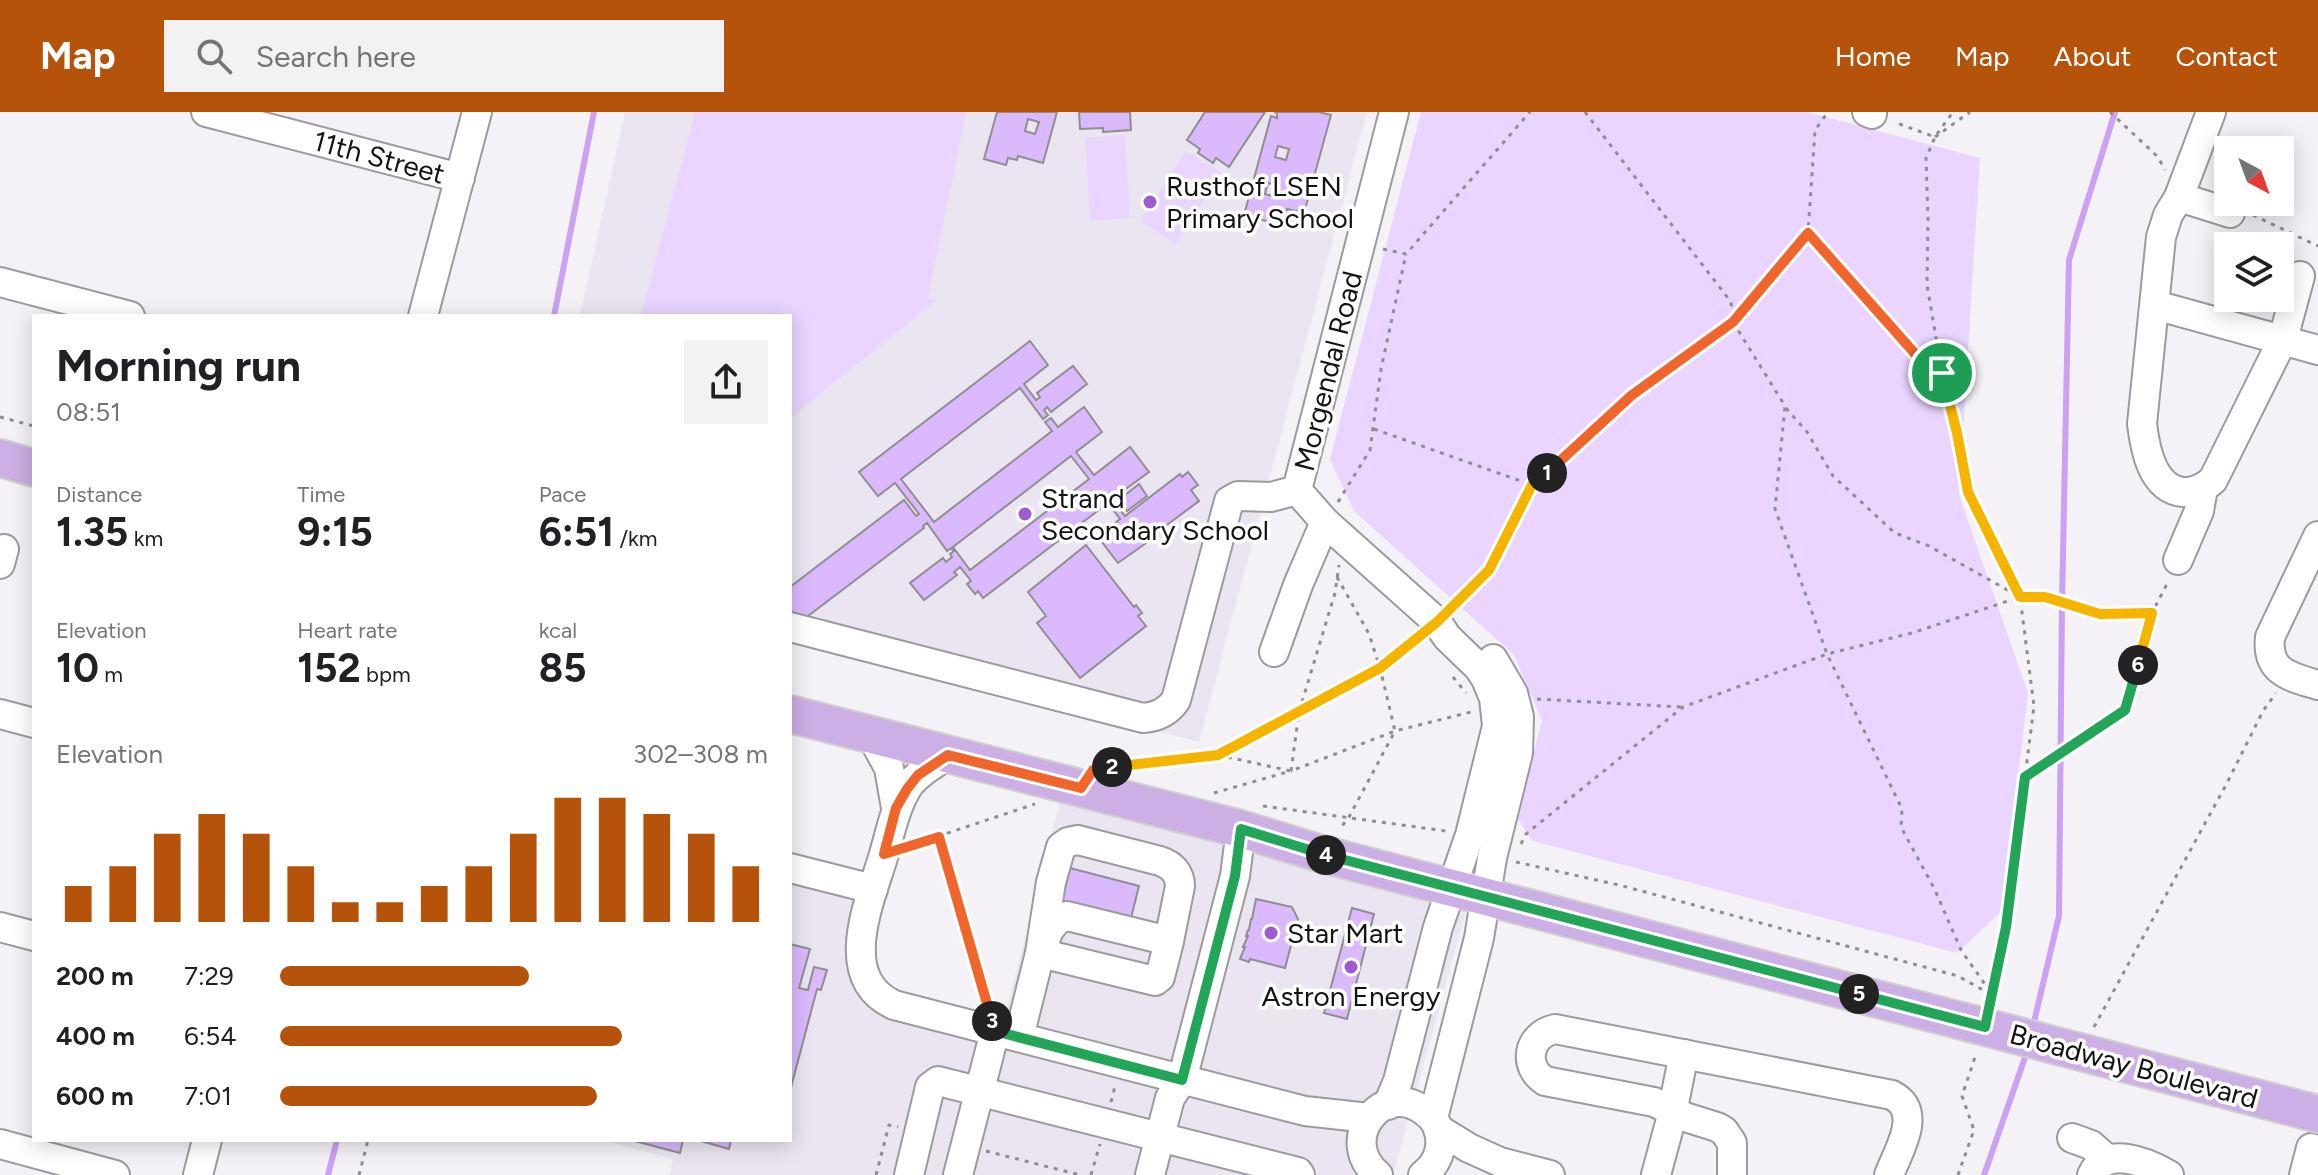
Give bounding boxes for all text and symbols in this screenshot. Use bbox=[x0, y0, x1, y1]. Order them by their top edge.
search box bbox=[164, 20, 724, 92]
text: Map bbox=[40, 33, 116, 79]
icon: search bbox=[192, 34, 236, 78]
text: Search here bbox=[256, 38, 416, 75]
text: Home bbox=[1835, 39, 1911, 73]
text: Map bbox=[1955, 39, 2010, 73]
text: About bbox=[2054, 39, 2131, 73]
text: Contact bbox=[2175, 39, 2278, 73]
street label: 11th Street bbox=[310, 123, 448, 191]
north arrow bbox=[2214, 136, 2294, 216]
map controls bbox=[2214, 136, 2294, 312]
place label: Rusthof LSEN Primary School bbox=[1166, 169, 1354, 235]
marker: Rusthof LSEN Primary School bbox=[1141, 193, 1159, 211]
button: layers bbox=[2214, 232, 2294, 312]
street label: Morgendal Road bbox=[1287, 267, 1369, 475]
text: Morning run bbox=[56, 339, 301, 392]
pin bbox=[1908, 339, 1976, 407]
button: share bbox=[684, 340, 768, 424]
icon: arrive bbox=[1920, 351, 1964, 395]
text: 08:51 bbox=[56, 396, 121, 428]
pin: 1 bbox=[1527, 453, 1567, 493]
text: 1 bbox=[1542, 459, 1552, 486]
text: Distance bbox=[56, 481, 142, 508]
text: Time bbox=[297, 481, 345, 508]
text: Pace bbox=[539, 481, 586, 508]
place label: Strand Secondary School bbox=[1041, 481, 1269, 547]
marker: Strand Secondary School bbox=[1016, 505, 1034, 523]
text: 1.35 bbox=[56, 508, 128, 556]
text: 9:15 bbox=[297, 508, 373, 556]
text: 6:51 bbox=[539, 508, 614, 556]
text: km bbox=[128, 525, 163, 552]
text: /km bbox=[614, 525, 657, 552]
text: Elevation bbox=[56, 617, 146, 644]
text: Heart rate bbox=[297, 617, 397, 644]
text: kcal bbox=[539, 617, 577, 644]
text: 10 bbox=[56, 644, 99, 692]
text: 152 bbox=[297, 644, 361, 692]
text: 85 bbox=[539, 644, 586, 692]
pin: 6 bbox=[2118, 645, 2158, 685]
text: 6 bbox=[2132, 651, 2144, 678]
text: m bbox=[99, 661, 123, 688]
text: bpm bbox=[361, 661, 411, 688]
text: Elevation bbox=[56, 738, 163, 770]
text: 302–308 m bbox=[633, 738, 768, 770]
pin: 2 bbox=[1092, 747, 1132, 787]
text: 2 bbox=[1106, 753, 1118, 780]
pin: 4 bbox=[1306, 835, 1346, 875]
text: 4 bbox=[1319, 841, 1333, 868]
place label: Star Mart bbox=[1287, 916, 1403, 950]
marker: Star Mart bbox=[1262, 924, 1280, 942]
marker: Astron Energy bbox=[1342, 958, 1360, 976]
text: 200 m bbox=[56, 960, 134, 992]
text: 7:29 bbox=[184, 960, 234, 992]
pin: 5 bbox=[1839, 974, 1879, 1014]
place label: Astron Energy bbox=[1262, 979, 1441, 1013]
text: 5 bbox=[1853, 980, 1865, 1007]
pin: 3 bbox=[972, 1001, 1012, 1041]
text: 3 bbox=[986, 1007, 998, 1034]
street label: Broadway Boulevard bbox=[2006, 1017, 2262, 1115]
text: 400 m bbox=[56, 1020, 135, 1052]
text: 6:54 bbox=[184, 1020, 236, 1052]
text: 600 m bbox=[56, 1080, 134, 1112]
text: 7:01 bbox=[184, 1080, 232, 1112]

